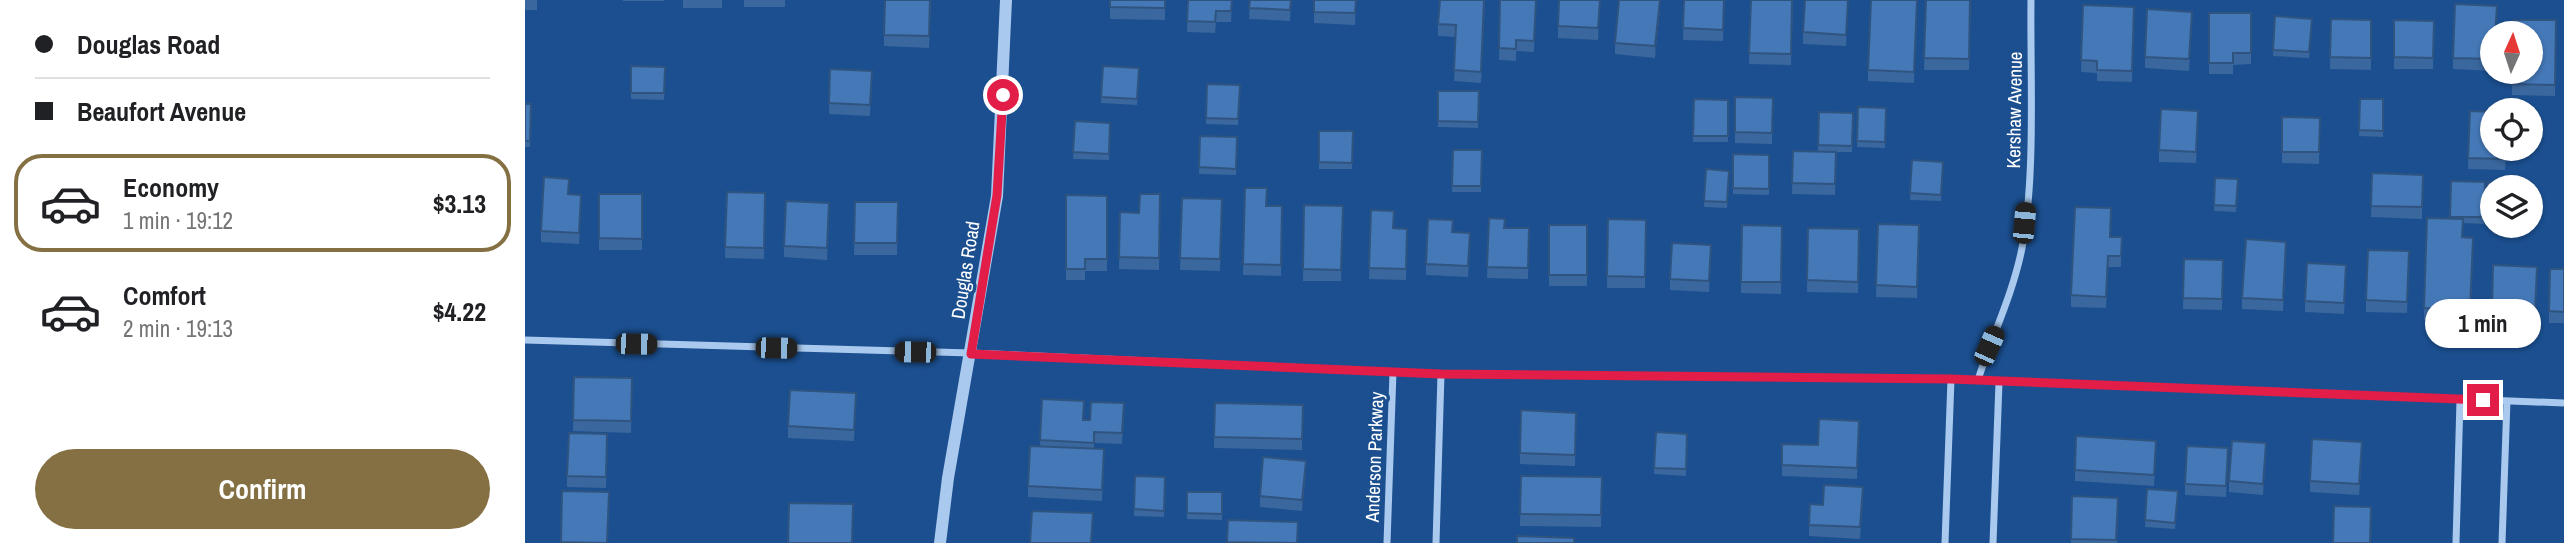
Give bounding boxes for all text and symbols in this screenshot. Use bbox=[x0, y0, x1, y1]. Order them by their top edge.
north arrow bbox=[2480, 21, 2543, 84]
map controls bbox=[2480, 21, 2543, 238]
text: Douglas Road bbox=[77, 27, 220, 62]
street label: Kershaw Avenue bbox=[2000, 51, 2028, 169]
route start bbox=[987, 79, 1019, 111]
text: Beaufort Avenue bbox=[77, 94, 246, 129]
button: locate bbox=[2480, 98, 2543, 161]
text: Economy bbox=[123, 170, 219, 205]
icon: car bbox=[39, 172, 102, 235]
button: layers bbox=[2480, 175, 2543, 238]
text: $3.13 bbox=[433, 186, 486, 221]
car bbox=[2012, 201, 2037, 245]
text: 1 min · 19:12 bbox=[123, 205, 233, 236]
street label: Douglas Road bbox=[944, 219, 986, 321]
text: Comfort bbox=[123, 278, 206, 313]
icon: car bbox=[39, 280, 102, 343]
text: $4.22 bbox=[433, 294, 486, 329]
callout: 1 min bbox=[2425, 298, 2541, 348]
text: 1 min bbox=[2458, 308, 2508, 339]
text: 2 min · 19:13 bbox=[123, 313, 233, 344]
car bbox=[1971, 323, 2008, 369]
car bbox=[615, 333, 658, 355]
car bbox=[755, 337, 798, 359]
car bbox=[894, 341, 937, 363]
route end bbox=[2467, 384, 2499, 416]
street label: Anderson Parkway bbox=[1359, 391, 1389, 524]
button: Confirm bbox=[35, 449, 490, 529]

